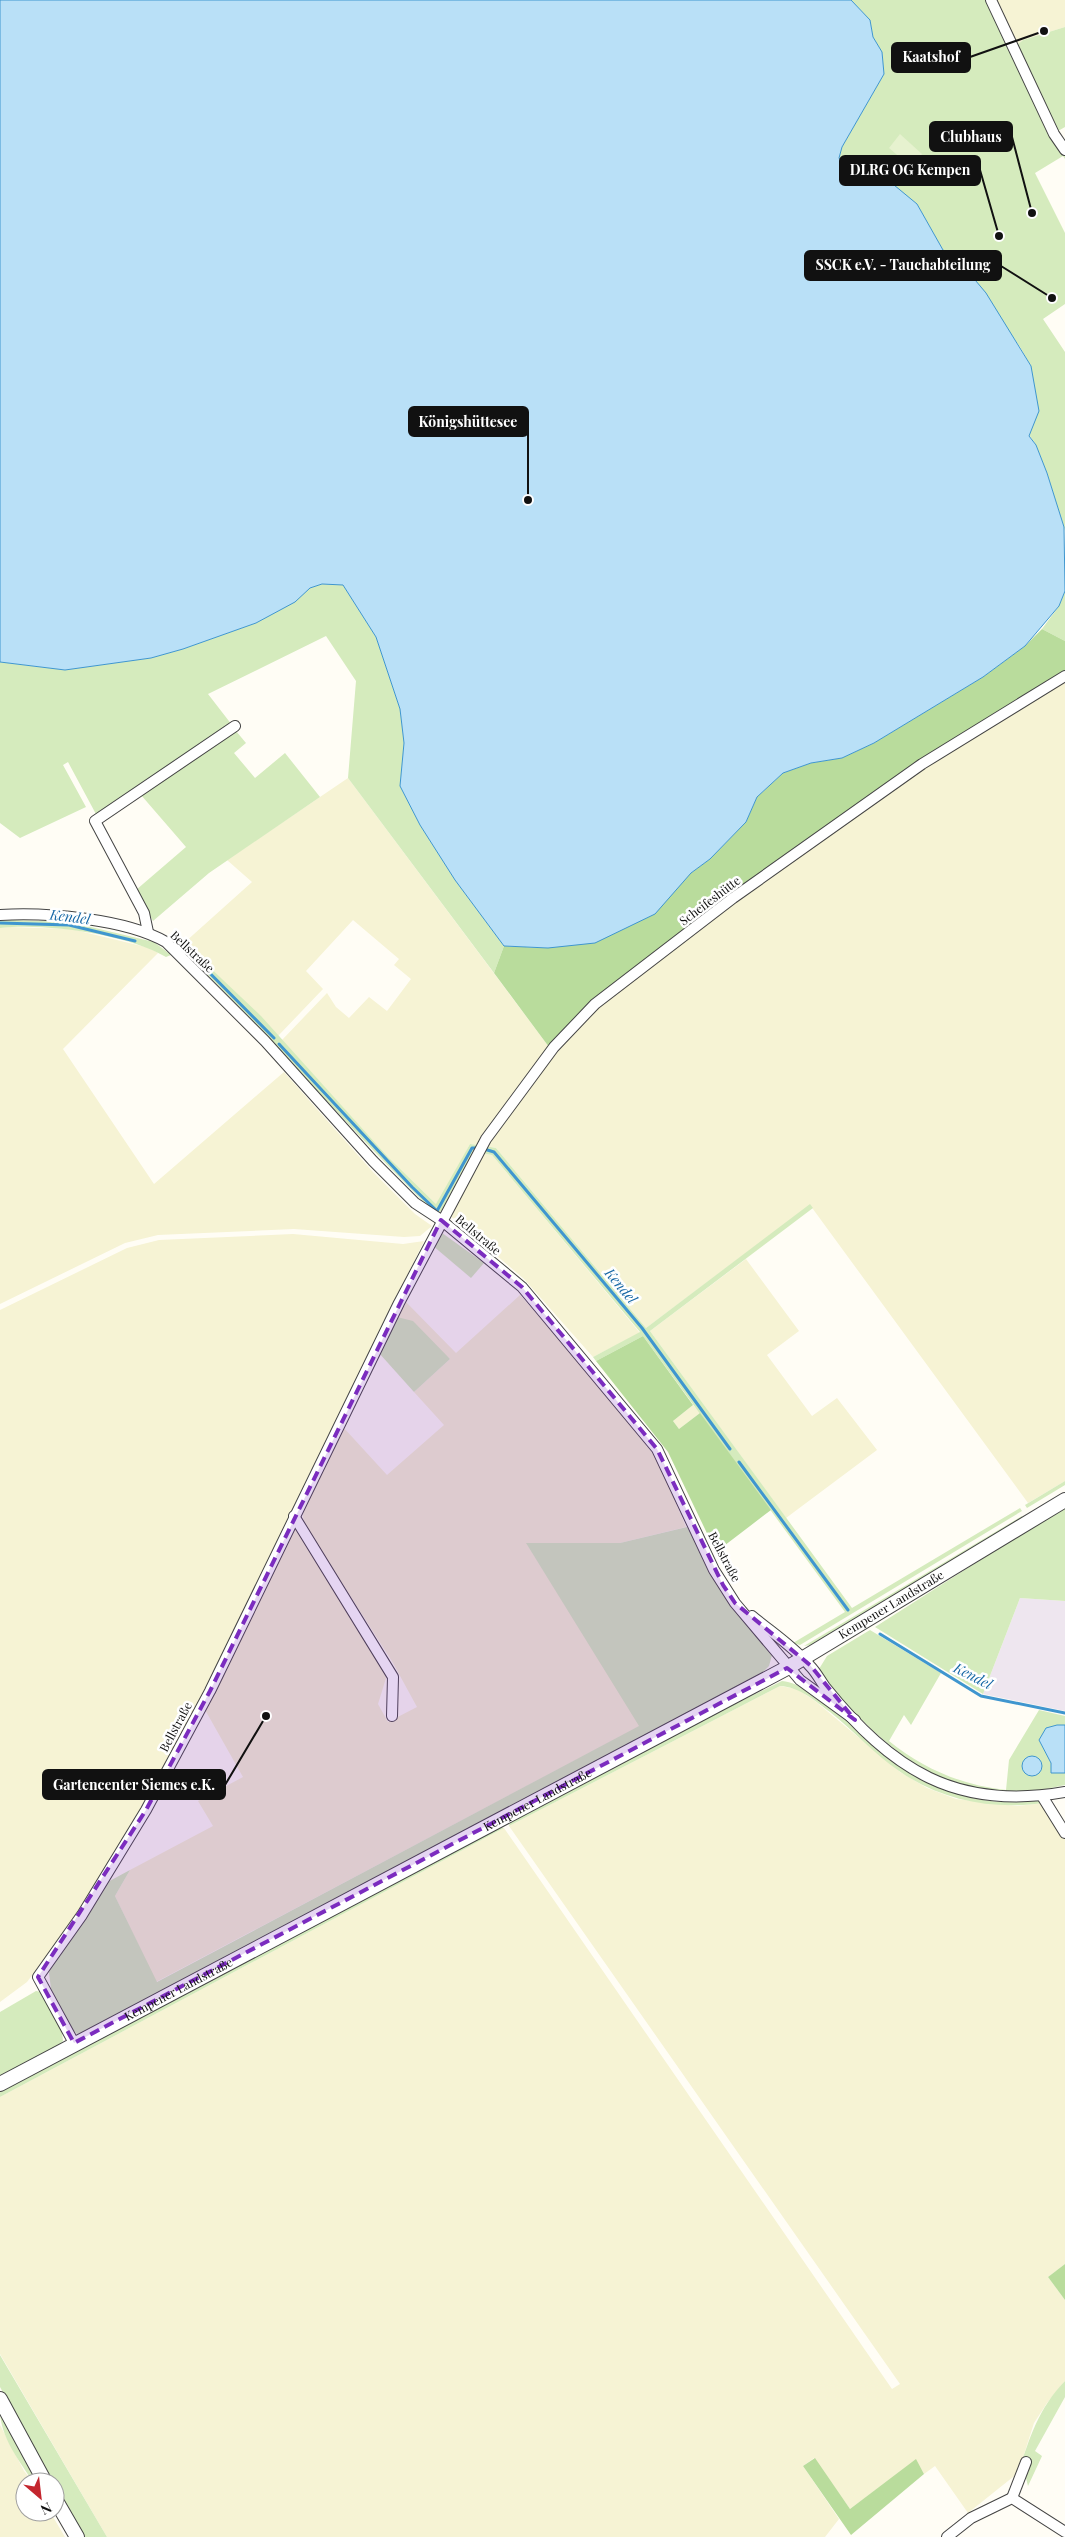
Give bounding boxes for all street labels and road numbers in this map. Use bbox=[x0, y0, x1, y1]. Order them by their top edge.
street label: Scheifeshütte bbox=[676, 872, 743, 928]
street label: Bellstraße bbox=[167, 927, 218, 976]
street label: Bellstraße bbox=[453, 1211, 505, 1258]
street label: Bellstraße bbox=[705, 1529, 745, 1584]
street label: Kempener Landstraße bbox=[835, 1566, 946, 1642]
street label: Bellstraße bbox=[155, 1699, 195, 1754]
street label: Kempener Landstraße bbox=[480, 1764, 594, 1834]
street label: Kempener Landstraße bbox=[121, 1954, 235, 2024]

